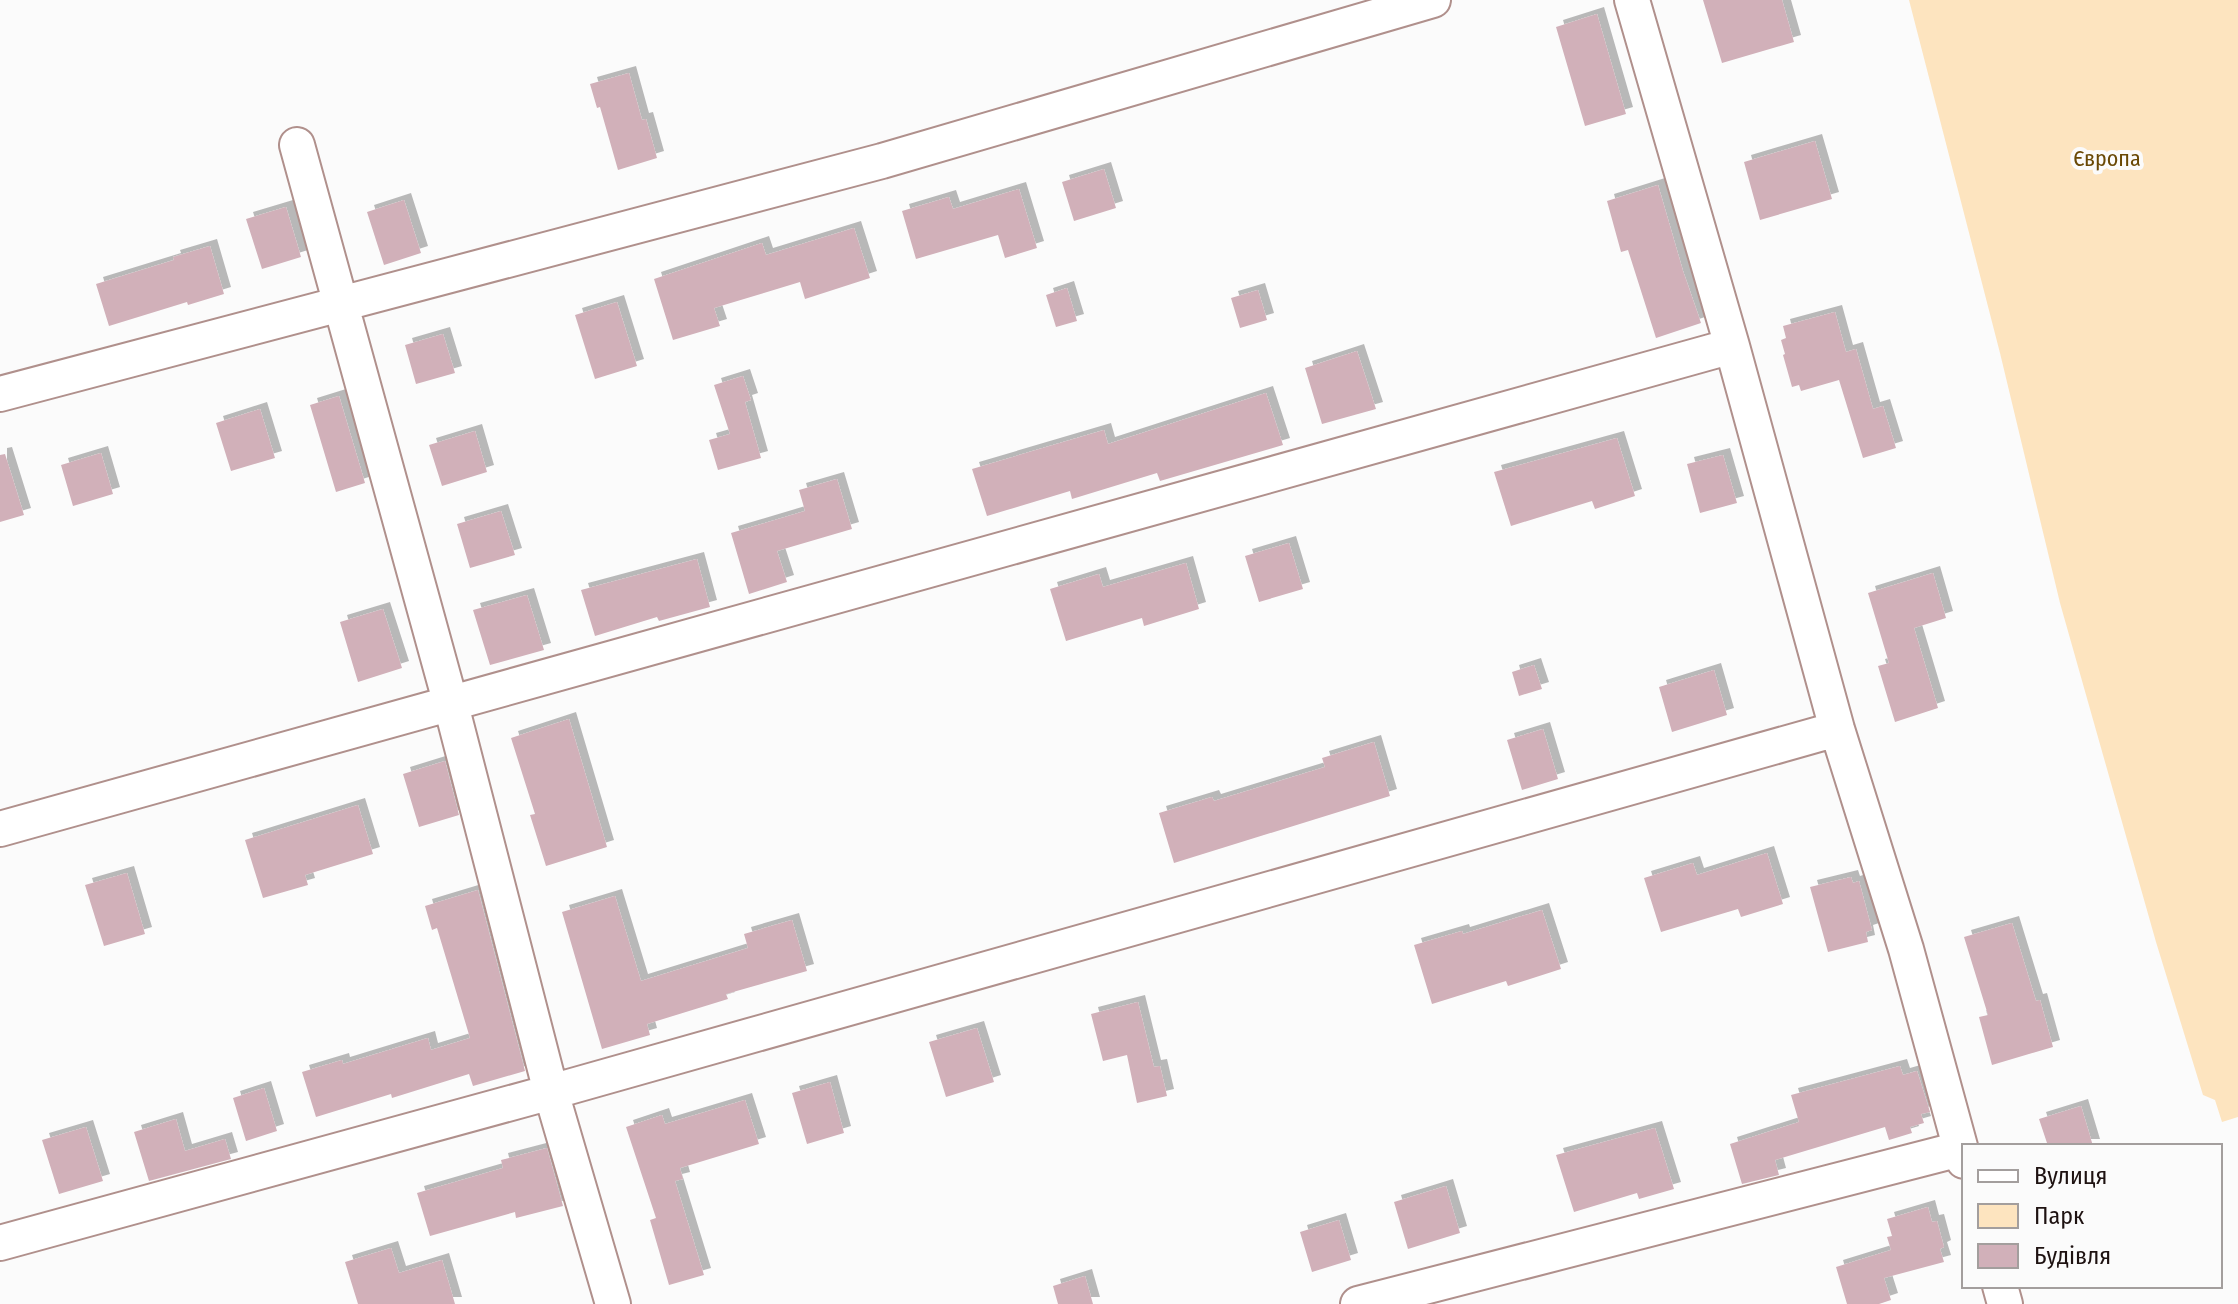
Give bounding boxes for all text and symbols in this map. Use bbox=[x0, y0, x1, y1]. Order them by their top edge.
park label: Європа bbox=[2073, 145, 2141, 172]
legend bbox=[1962, 1144, 2222, 1288]
text: Вулиця bbox=[2034, 1162, 2107, 1190]
text: Парк bbox=[2034, 1202, 2085, 1230]
text: Будівля bbox=[2034, 1242, 2111, 1270]

